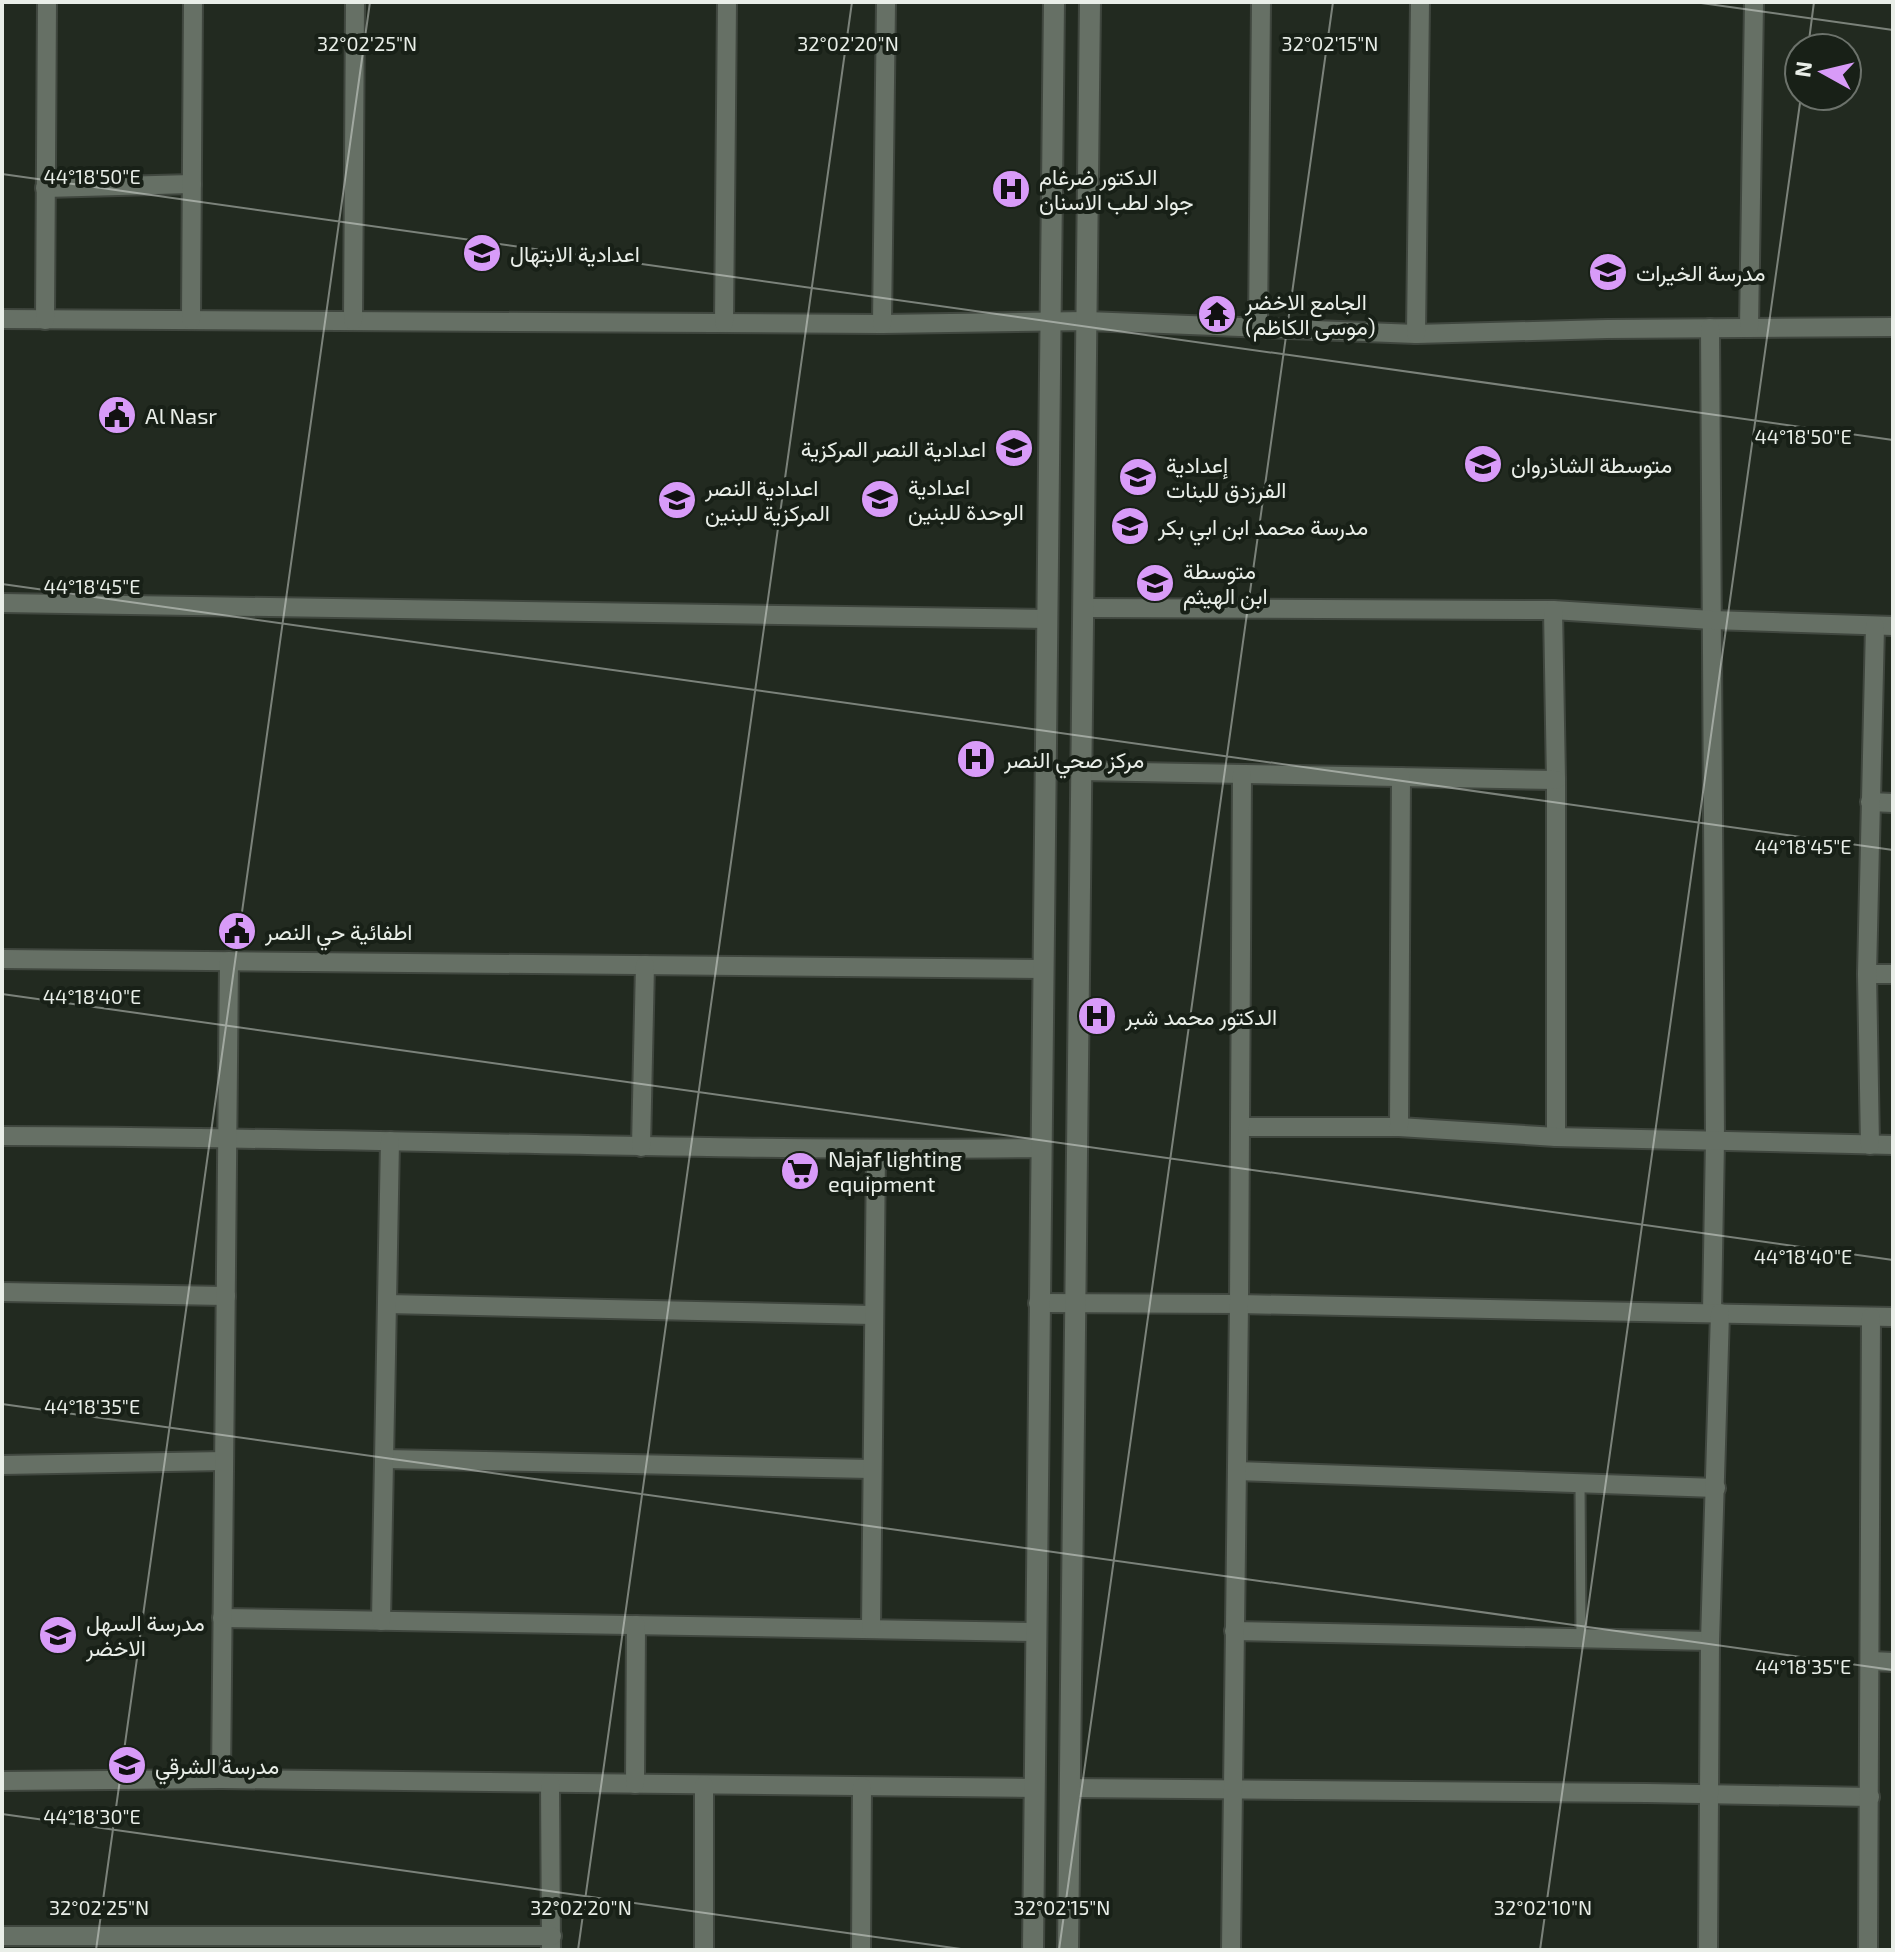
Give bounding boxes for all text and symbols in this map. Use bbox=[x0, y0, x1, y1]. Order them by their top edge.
text: 32°02'25"N bbox=[317, 31, 417, 55]
text: 32°02'20"N bbox=[797, 31, 899, 55]
text: 32°02'15"N bbox=[1282, 31, 1378, 55]
north arrow bbox=[1783, 32, 1863, 112]
text: N bbox=[1788, 59, 1816, 79]
place label: الدكتور ضرغام جواد لطب الاسنان bbox=[1039, 163, 1194, 216]
text: 44°18'50"E bbox=[43, 164, 141, 188]
hospital icon: الدكتور ضرغام جواد لطب الاسنان bbox=[990, 168, 1032, 210]
school or university icon: اعدادية الابتهال bbox=[461, 232, 503, 274]
place label: اعدادية الابتهال bbox=[510, 240, 640, 268]
school or university icon: مدرسة الخيرات bbox=[1587, 251, 1629, 293]
place label: مدرسة الخيرات bbox=[1636, 259, 1765, 287]
place label: الجامع الاخضر (موسى الكاظم) bbox=[1244, 288, 1376, 342]
temple icon: الجامع الاخضر (موسى الكاظم) bbox=[1196, 293, 1238, 335]
public building icon: Al Nasr bbox=[96, 394, 138, 436]
place label: Al Nasr bbox=[145, 402, 217, 428]
text: 44°18'50"E bbox=[1754, 424, 1852, 448]
school or university icon: اعدادية النصر المركزية bbox=[993, 427, 1035, 469]
place label: اعدادية النصر المركزية bbox=[801, 435, 986, 463]
school or university icon: متوسطة الشاذروان bbox=[1462, 443, 1504, 485]
place label: إعدادية الفرزدق للبنات bbox=[1166, 451, 1286, 504]
place label: متوسطة الشاذروان bbox=[1511, 451, 1672, 479]
school or university icon: إعدادية الفرزدق للبنات bbox=[1117, 456, 1159, 498]
place label: اعدادية الوحدة للبنين bbox=[908, 473, 1024, 526]
place label: اعدادية النصر المركزية للبنين bbox=[704, 474, 830, 527]
school or university icon: اعدادية الوحدة للبنين bbox=[859, 478, 901, 520]
school or university icon: اعدادية النصر المركزية للبنين bbox=[656, 479, 698, 521]
school or university icon: مدرسة محمد ابن ابي بكر bbox=[1109, 505, 1151, 547]
place label: مدرسة محمد ابن ابي بكر bbox=[1157, 513, 1368, 546]
place label: متوسطة ابن الهيثم bbox=[1183, 557, 1268, 611]
school or university icon: متوسطة ابن الهيثم bbox=[1134, 562, 1176, 604]
text: 44°18'45"E bbox=[43, 574, 141, 598]
hospital icon: مركز صحي النصر bbox=[955, 738, 997, 780]
place label: مركز صحي النصر bbox=[1003, 746, 1144, 779]
text: 44°18'45"E bbox=[1754, 834, 1852, 858]
public building icon: اطفائية حي النصر bbox=[216, 910, 258, 952]
place label: اطفائية حي النصر bbox=[264, 918, 412, 951]
text: 44°18'40"E bbox=[43, 984, 141, 1008]
hospital icon: الدكتور محمد شبر bbox=[1076, 995, 1118, 1037]
place label: الدكتور محمد شبر bbox=[1124, 1003, 1277, 1031]
place label: Najaf lighting equipment bbox=[828, 1145, 962, 1196]
supermarket icon: Najaf lighting equipment bbox=[779, 1150, 821, 1192]
text: 44°18'40"E bbox=[1754, 1244, 1852, 1268]
text: 44°18'35"E bbox=[44, 1394, 140, 1418]
place label: مدرسة السهل الاخضر bbox=[85, 1609, 205, 1662]
school or university icon: مدرسة السهل الاخضر bbox=[37, 1614, 79, 1656]
text: 44°18'35"E bbox=[1755, 1654, 1851, 1678]
school or university icon: مدرسة الشرقي bbox=[106, 1744, 148, 1786]
place label: مدرسة الشرقي bbox=[155, 1752, 279, 1785]
text: 44°18'30"E bbox=[43, 1804, 141, 1828]
text: 32°02'25"N bbox=[49, 1895, 149, 1919]
text: 32°02'20"N bbox=[530, 1895, 632, 1919]
text: 32°02'15"N bbox=[1014, 1895, 1110, 1919]
text: 32°02'10"N bbox=[1494, 1895, 1592, 1919]

